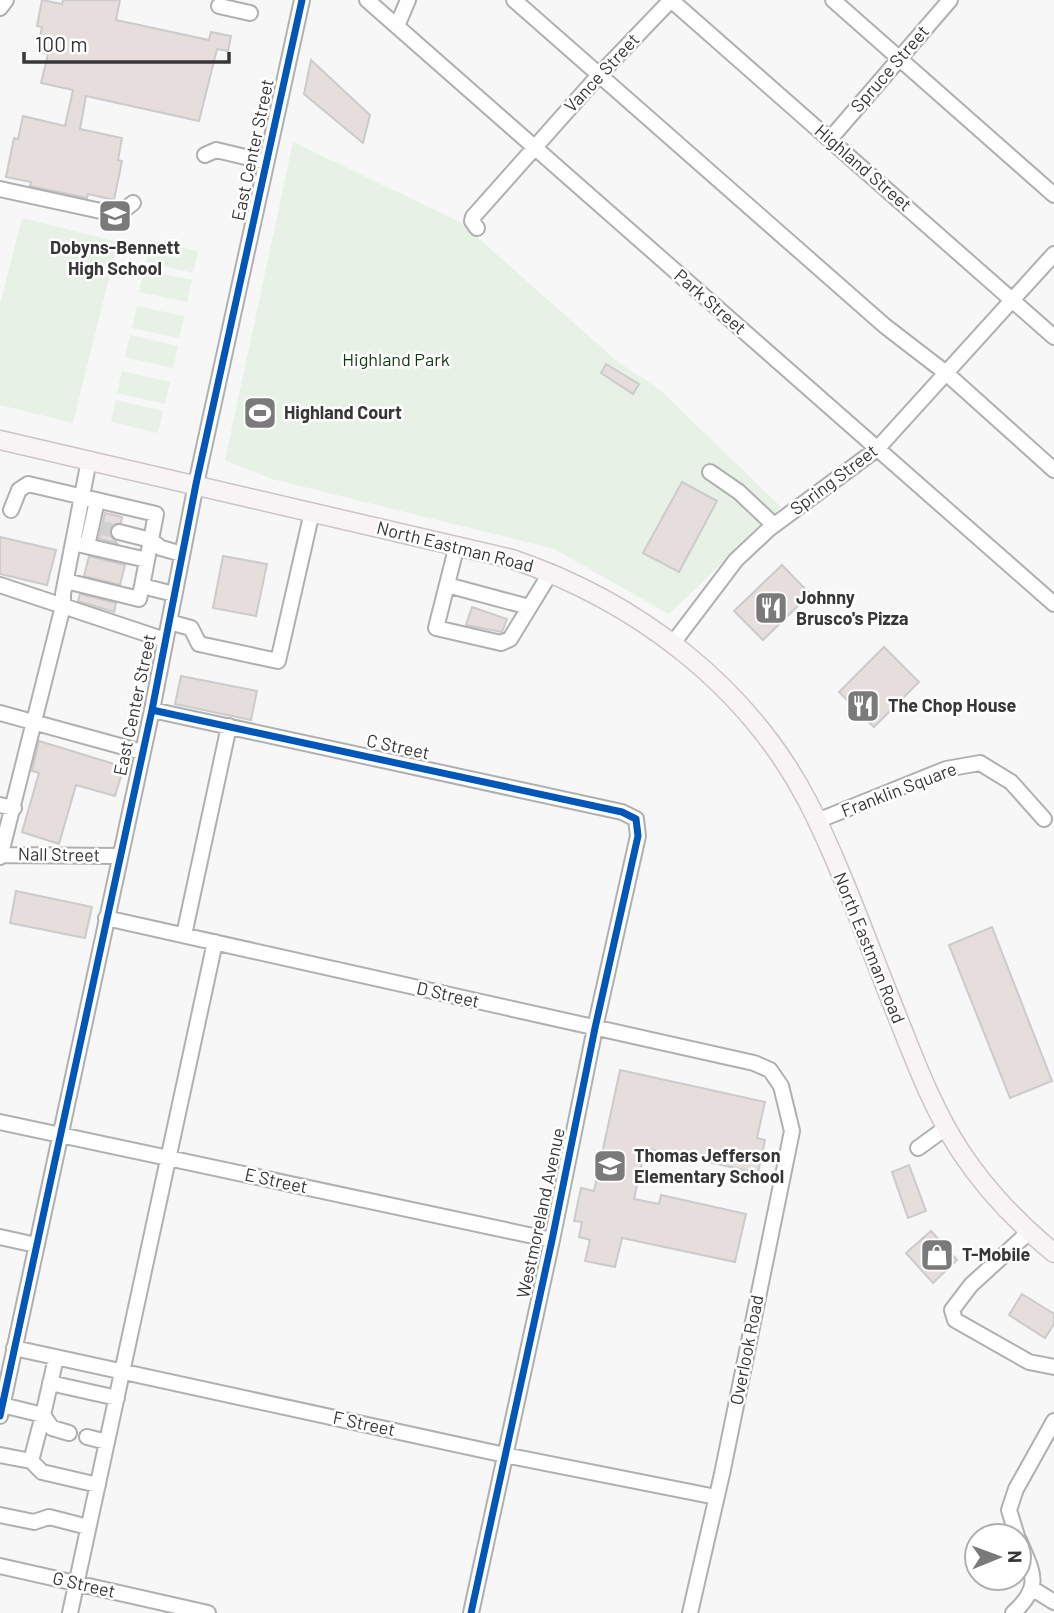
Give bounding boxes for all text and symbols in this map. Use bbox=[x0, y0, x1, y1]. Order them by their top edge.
street label: Spruce Street bbox=[845, 20, 933, 116]
scale bar bbox=[24, 21, 229, 65]
street label: Vance Street bbox=[559, 28, 643, 116]
text: 100 m bbox=[35, 31, 88, 56]
street label: East Center Street bbox=[226, 77, 278, 223]
street label: Highland Street bbox=[811, 119, 917, 215]
school or university icon: Dobyns-Bennett High School bbox=[96, 197, 134, 235]
place label: Dobyns-Bennett High School bbox=[50, 236, 180, 279]
street label: Park Street bbox=[670, 264, 751, 338]
park label: Highland Park bbox=[342, 348, 450, 370]
sports icon: Highland Court bbox=[241, 394, 279, 432]
place label: Highland Court bbox=[284, 401, 402, 423]
street label: Spring Street bbox=[785, 439, 881, 519]
street label: North Eastman Road bbox=[374, 516, 536, 576]
place label: Johnny Brusco's Pizza bbox=[796, 586, 909, 629]
restaurant icon: Johnny Brusco's Pizza bbox=[752, 589, 790, 627]
street label: East Center Street bbox=[108, 632, 160, 778]
restaurant icon: The Chop House bbox=[844, 687, 882, 725]
place label: The Chop House bbox=[888, 694, 1017, 716]
street label: C Street bbox=[365, 729, 432, 763]
street label: Franklin Square bbox=[838, 757, 959, 821]
street label: Nall Street bbox=[18, 842, 100, 866]
street label: North Eastman Road bbox=[830, 869, 910, 1026]
street label: D Street bbox=[415, 976, 482, 1012]
street label: Westmoreland Avenue bbox=[511, 1126, 569, 1300]
place label: Thomas Jefferson Elementary School bbox=[634, 1144, 784, 1187]
school or university icon: Thomas Jefferson Elementary School bbox=[591, 1147, 629, 1185]
street label: E Street bbox=[243, 1163, 310, 1197]
shop icon: T-Mobile bbox=[918, 1236, 956, 1274]
place label: T-Mobile bbox=[962, 1243, 1030, 1265]
street label: Overlook Road bbox=[725, 1293, 767, 1407]
street label: F Street bbox=[331, 1406, 397, 1440]
north arrow bbox=[963, 1522, 1033, 1592]
text: N bbox=[1004, 1550, 1027, 1563]
street label: G Street bbox=[51, 1566, 118, 1602]

